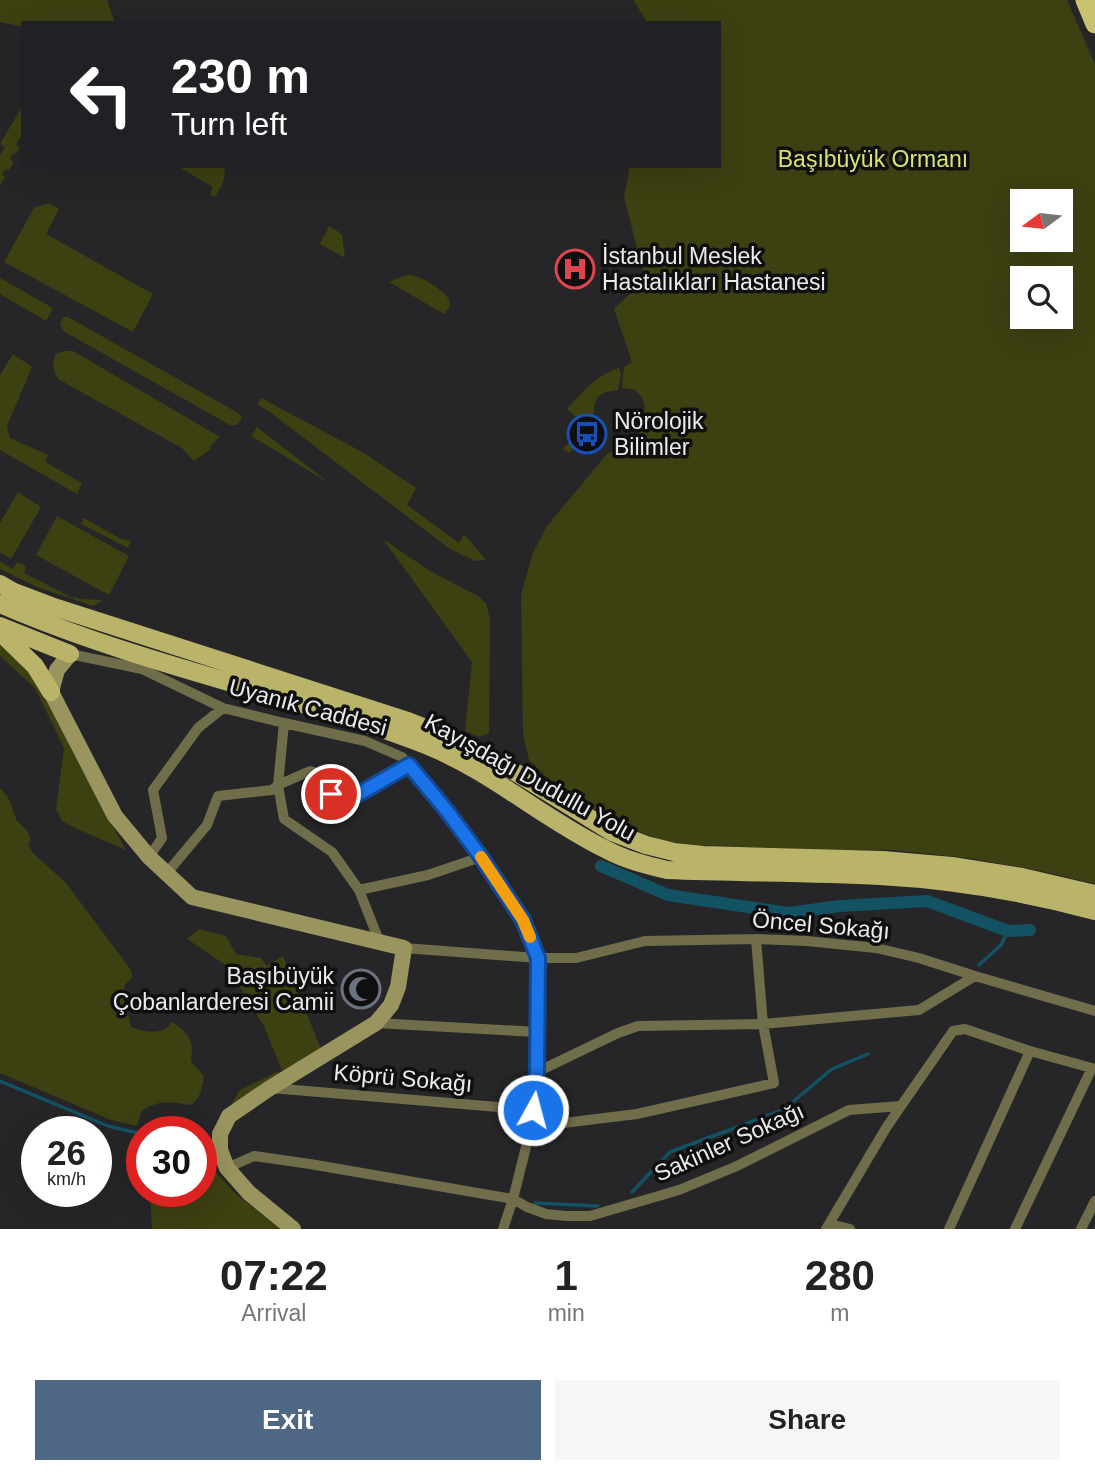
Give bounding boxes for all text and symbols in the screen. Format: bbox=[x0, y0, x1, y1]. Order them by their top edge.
icon: left bbox=[56, 49, 147, 140]
text: 230 m bbox=[171, 49, 310, 103]
text: Turn left bbox=[171, 106, 287, 142]
park label: Başıbüyük Ormanı bbox=[778, 146, 968, 172]
north arrow bbox=[1010, 189, 1073, 252]
map controls bbox=[1010, 189, 1073, 329]
place label: İstanbul Meslek Hastalıkları Hastanesi bbox=[602, 243, 826, 295]
hospital icon: İstanbul Meslek Hastalıkları Hastanesi bbox=[554, 248, 596, 290]
button: search bbox=[1010, 266, 1073, 329]
place label: Nörolojik Bilimler bbox=[614, 408, 704, 460]
bus stop icon: Nörolojik Bilimler bbox=[566, 413, 608, 455]
street label: Uyanık Caddesi bbox=[226, 673, 390, 741]
street label: Kayışdağı Dudullu Yolu bbox=[420, 708, 640, 846]
pin bbox=[301, 764, 361, 824]
icon: arrive bbox=[312, 775, 350, 813]
street label: Öncel Sokağı bbox=[751, 906, 891, 944]
place label: Başıbüyük Çobanlarderesi Camii bbox=[113, 963, 334, 1015]
mosque icon: Başıbüyük Çobanlarderesi Camii bbox=[340, 968, 382, 1010]
street label: Köprü Sokağı bbox=[332, 1059, 474, 1097]
position arrow bbox=[496, 1073, 570, 1147]
street label: Sakinler Sokağı bbox=[650, 1097, 808, 1187]
speed limit sign: 30 bbox=[126, 1116, 217, 1207]
text: 26 bbox=[47, 1133, 86, 1172]
text: km/h bbox=[47, 1169, 86, 1189]
text: 07:22 bbox=[220, 1252, 328, 1299]
text: 1 bbox=[554, 1252, 578, 1299]
text: 280 bbox=[805, 1252, 875, 1299]
text: Arrival bbox=[241, 1300, 306, 1326]
text: min bbox=[548, 1300, 585, 1326]
text: m bbox=[830, 1300, 849, 1326]
button: Exit bbox=[35, 1380, 541, 1460]
button: Share bbox=[555, 1380, 1060, 1460]

